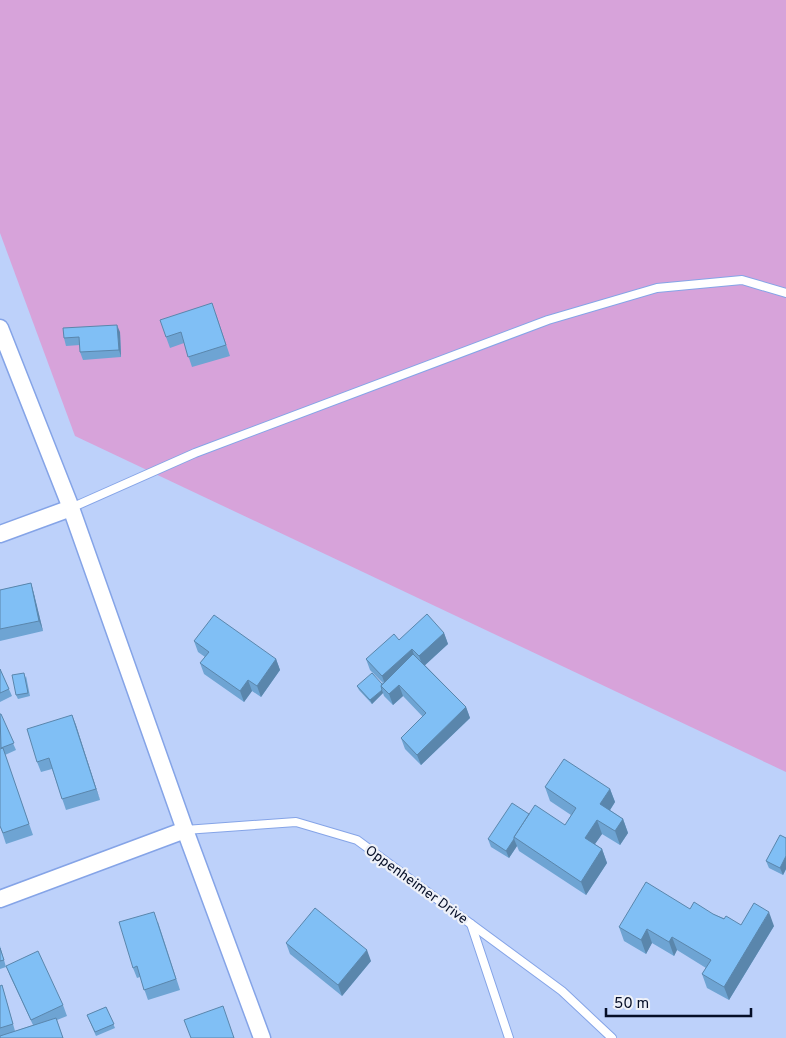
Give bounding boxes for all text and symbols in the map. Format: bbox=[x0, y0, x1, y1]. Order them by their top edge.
street label: Oppenheimer Drive bbox=[362, 842, 471, 928]
scale bar bbox=[606, 986, 751, 1018]
text: 50 m bbox=[614, 995, 649, 1014]

